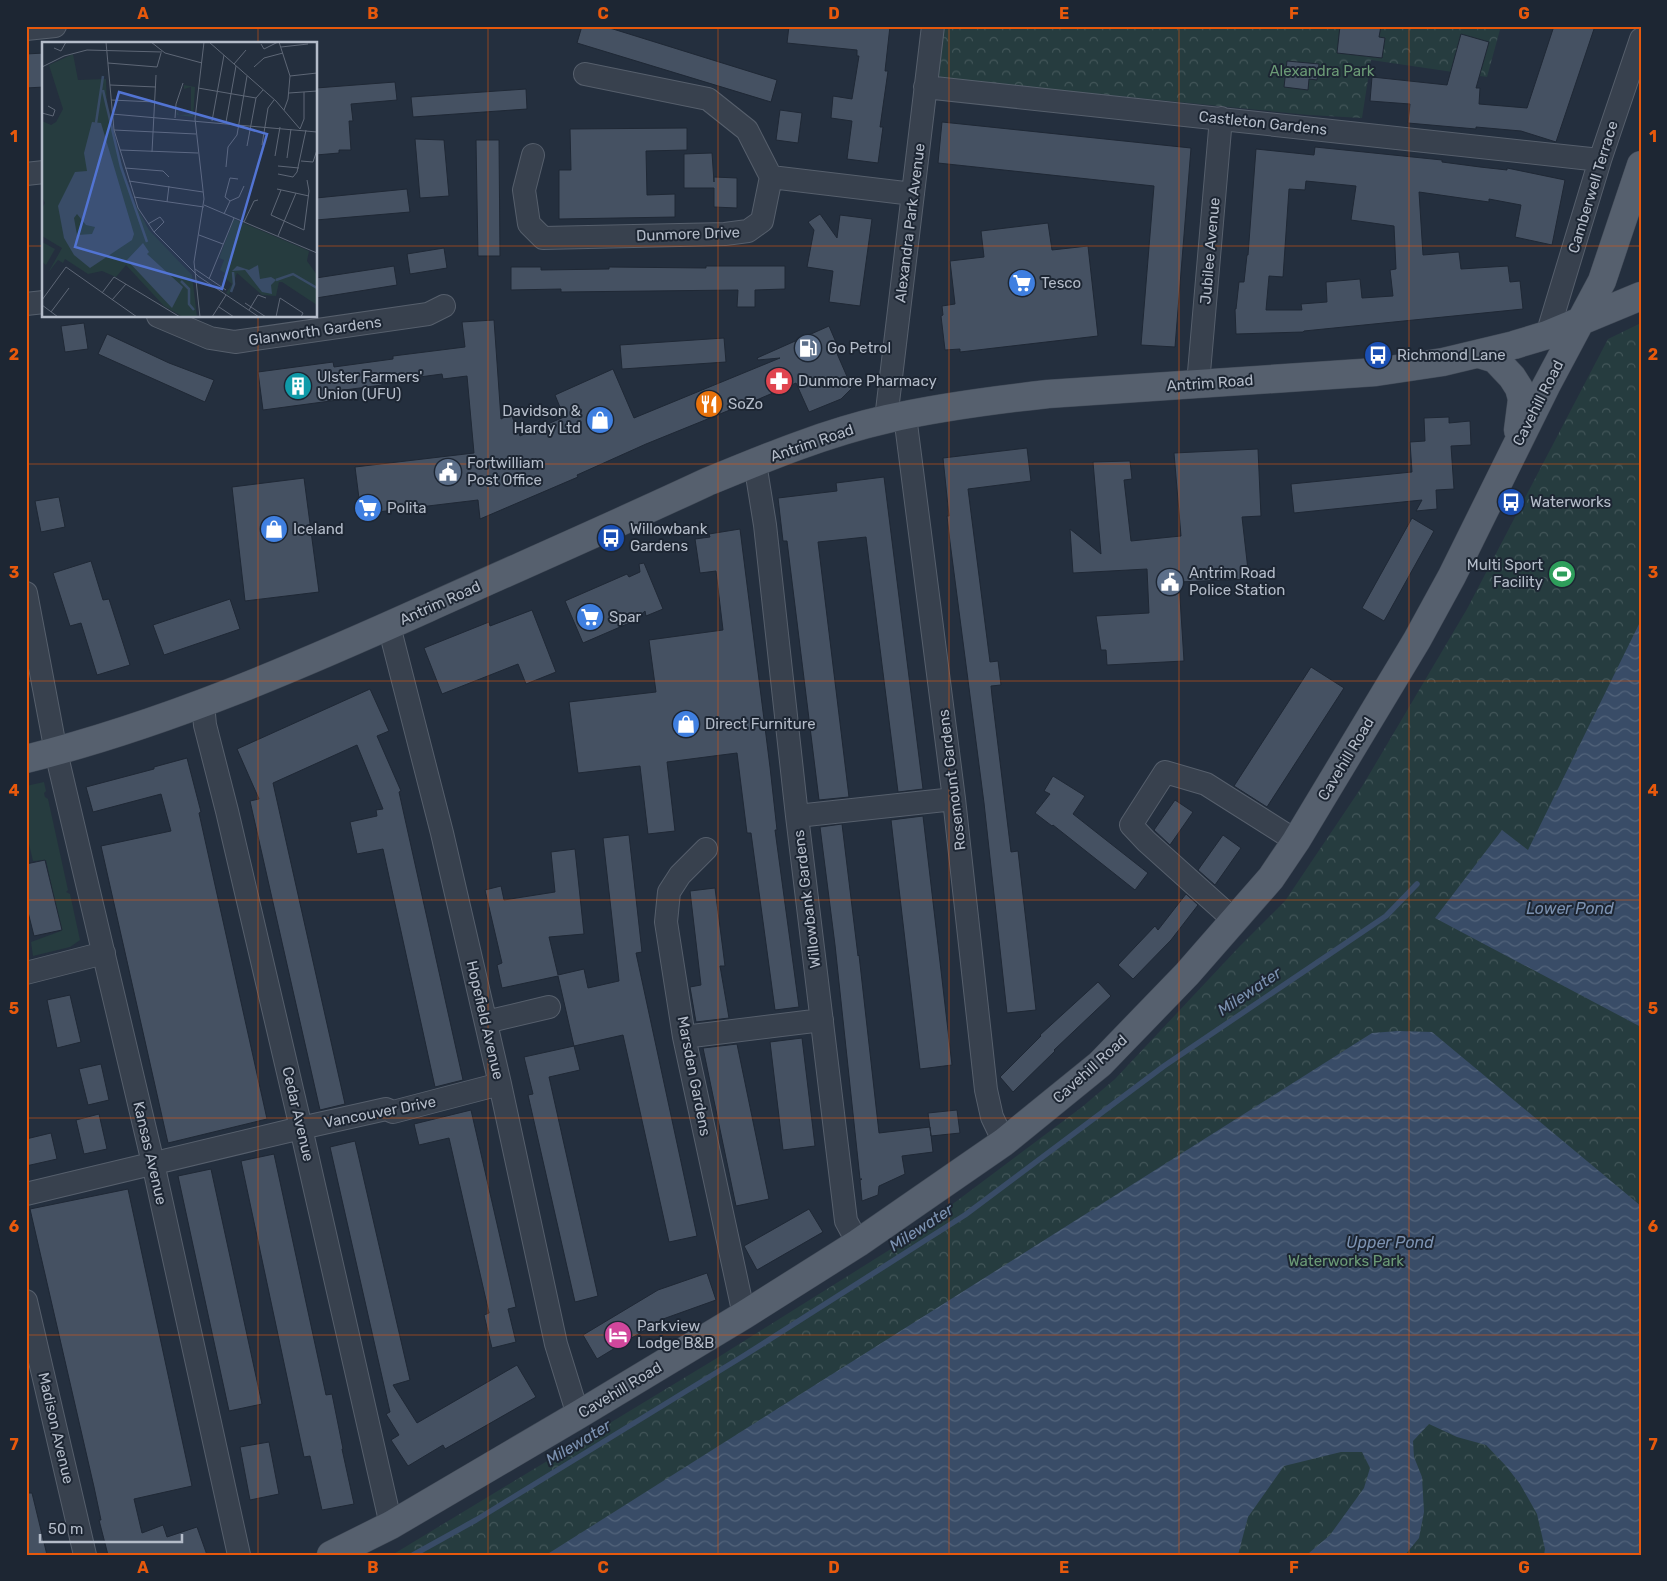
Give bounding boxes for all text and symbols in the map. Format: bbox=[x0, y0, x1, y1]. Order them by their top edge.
text: A bbox=[137, 4, 149, 23]
text: B bbox=[367, 4, 379, 23]
text: C bbox=[597, 4, 609, 23]
text: D bbox=[828, 4, 840, 23]
text: E bbox=[1059, 4, 1069, 23]
text: F bbox=[1289, 4, 1299, 23]
text: G bbox=[1518, 4, 1530, 23]
inset map bbox=[42, 42, 318, 318]
park label: Alexandra Park bbox=[1270, 62, 1375, 80]
street label: Castleton Gardens bbox=[1198, 107, 1328, 139]
street label: Camberwell Terrace bbox=[1564, 119, 1622, 255]
text: 1 bbox=[10, 127, 18, 146]
text: 1 bbox=[1649, 127, 1657, 146]
street label: Alexandra Park Avenue bbox=[891, 142, 929, 304]
street label: Jubilee Avenue bbox=[1196, 197, 1224, 305]
street label: Dunmore Drive bbox=[636, 223, 740, 245]
supermarket icon: Tesco bbox=[1007, 268, 1037, 298]
place label: Tesco bbox=[1041, 274, 1081, 292]
street label: Glanworth Gardens bbox=[247, 313, 383, 349]
fuel station icon: Go Petrol bbox=[793, 333, 823, 363]
place label: Go Petrol bbox=[827, 339, 891, 357]
bus stop icon: Richmond Lane bbox=[1363, 340, 1393, 370]
text: 2 bbox=[9, 345, 19, 364]
text: 2 bbox=[1648, 345, 1658, 364]
place label: Richmond Lane bbox=[1397, 346, 1506, 364]
street label: Cavehill Road bbox=[1509, 357, 1567, 449]
pharmacy icon: Dunmore Pharmacy bbox=[764, 366, 794, 396]
place label: Ulster Farmers' Union (UFU) bbox=[317, 368, 422, 403]
building icon: Ulster Farmers' Union (UFU) bbox=[283, 371, 313, 401]
street label: Antrim Road bbox=[1166, 371, 1254, 395]
place label: Dunmore Pharmacy bbox=[798, 372, 937, 390]
restaurant icon: SoZo bbox=[694, 389, 724, 419]
place label: SoZo bbox=[728, 395, 763, 413]
place label: Davidson & Hardy Ltd bbox=[502, 402, 582, 437]
shop icon: Davidson & Hardy Ltd bbox=[585, 405, 615, 435]
street label: Antrim Road bbox=[768, 420, 856, 466]
place label: Fortwilliam Post Office bbox=[467, 454, 544, 489]
public building icon: Fortwilliam Post Office bbox=[433, 457, 463, 487]
bus stop icon: Waterworks bbox=[1496, 487, 1526, 517]
supermarket icon: Polita bbox=[353, 493, 383, 523]
place label: Waterworks bbox=[1530, 493, 1612, 511]
place label: Polita bbox=[387, 499, 427, 517]
shop icon: Iceland bbox=[259, 514, 289, 544]
place label: Iceland bbox=[293, 520, 344, 538]
place label: Willowbank Gardens bbox=[630, 520, 708, 555]
bus stop icon: Willowbank Gardens bbox=[596, 523, 626, 553]
place label: Multi Sport Facility bbox=[1467, 556, 1543, 591]
sports icon: Multi Sport Facility bbox=[1547, 559, 1577, 589]
text: 3 bbox=[9, 563, 19, 582]
text: 3 bbox=[1648, 563, 1658, 582]
place label: Antrim Road Police Station bbox=[1189, 564, 1285, 599]
public building icon: Antrim Road Police Station bbox=[1155, 567, 1185, 597]
street label: Antrim Road bbox=[397, 577, 483, 629]
supermarket icon: Spar bbox=[575, 602, 605, 632]
place label: Spar bbox=[609, 608, 642, 626]
street label: Rosemount Gardens bbox=[934, 708, 970, 852]
shop icon: Direct Furniture bbox=[671, 709, 701, 739]
street label: Cavehill Road bbox=[1314, 714, 1378, 804]
place label: Direct Furniture bbox=[705, 715, 816, 733]
text: 4 bbox=[9, 781, 20, 800]
text: 4 bbox=[1648, 781, 1659, 800]
street label: Willowbank Gardens bbox=[790, 829, 824, 969]
water label: Lower Pond bbox=[1526, 899, 1614, 918]
street label: Hopefield Avenue bbox=[463, 959, 507, 1081]
water label: Milewater bbox=[1214, 963, 1285, 1020]
text: 5 bbox=[9, 999, 19, 1018]
text: 5 bbox=[1648, 999, 1658, 1018]
street label: Marsden Gardens bbox=[674, 1015, 715, 1138]
street label: Cavehill Road bbox=[1049, 1031, 1131, 1107]
street label: Cedar Avenue bbox=[278, 1065, 318, 1163]
street label: Vancouver Drive bbox=[322, 1092, 438, 1132]
street label: Kansas Avenue bbox=[129, 1099, 171, 1207]
water label: Milewater bbox=[886, 1199, 958, 1255]
text: 6 bbox=[9, 1217, 19, 1236]
text: 6 bbox=[1648, 1217, 1658, 1236]
water label: Upper Pond bbox=[1346, 1233, 1434, 1252]
park label: Waterworks Park bbox=[1288, 1252, 1404, 1270]
place label: Parkview Lodge B&B bbox=[637, 1317, 714, 1352]
hotel icon: Parkview Lodge B&B bbox=[603, 1320, 633, 1350]
street label: Cavehill Road bbox=[575, 1358, 665, 1422]
street label: Madison Avenue bbox=[34, 1370, 78, 1486]
water label: Milewater bbox=[542, 1415, 615, 1469]
text: 7 bbox=[9, 1435, 19, 1454]
text: 7 bbox=[1648, 1435, 1658, 1454]
scale bar bbox=[40, 1511, 182, 1543]
text: 50 m bbox=[48, 1520, 83, 1538]
text: A bbox=[137, 1558, 149, 1577]
text: B bbox=[367, 1558, 379, 1577]
text: C bbox=[597, 1558, 609, 1577]
text: D bbox=[828, 1558, 840, 1577]
text: E bbox=[1059, 1558, 1069, 1577]
text: F bbox=[1289, 1558, 1299, 1577]
text: G bbox=[1518, 1558, 1530, 1577]

